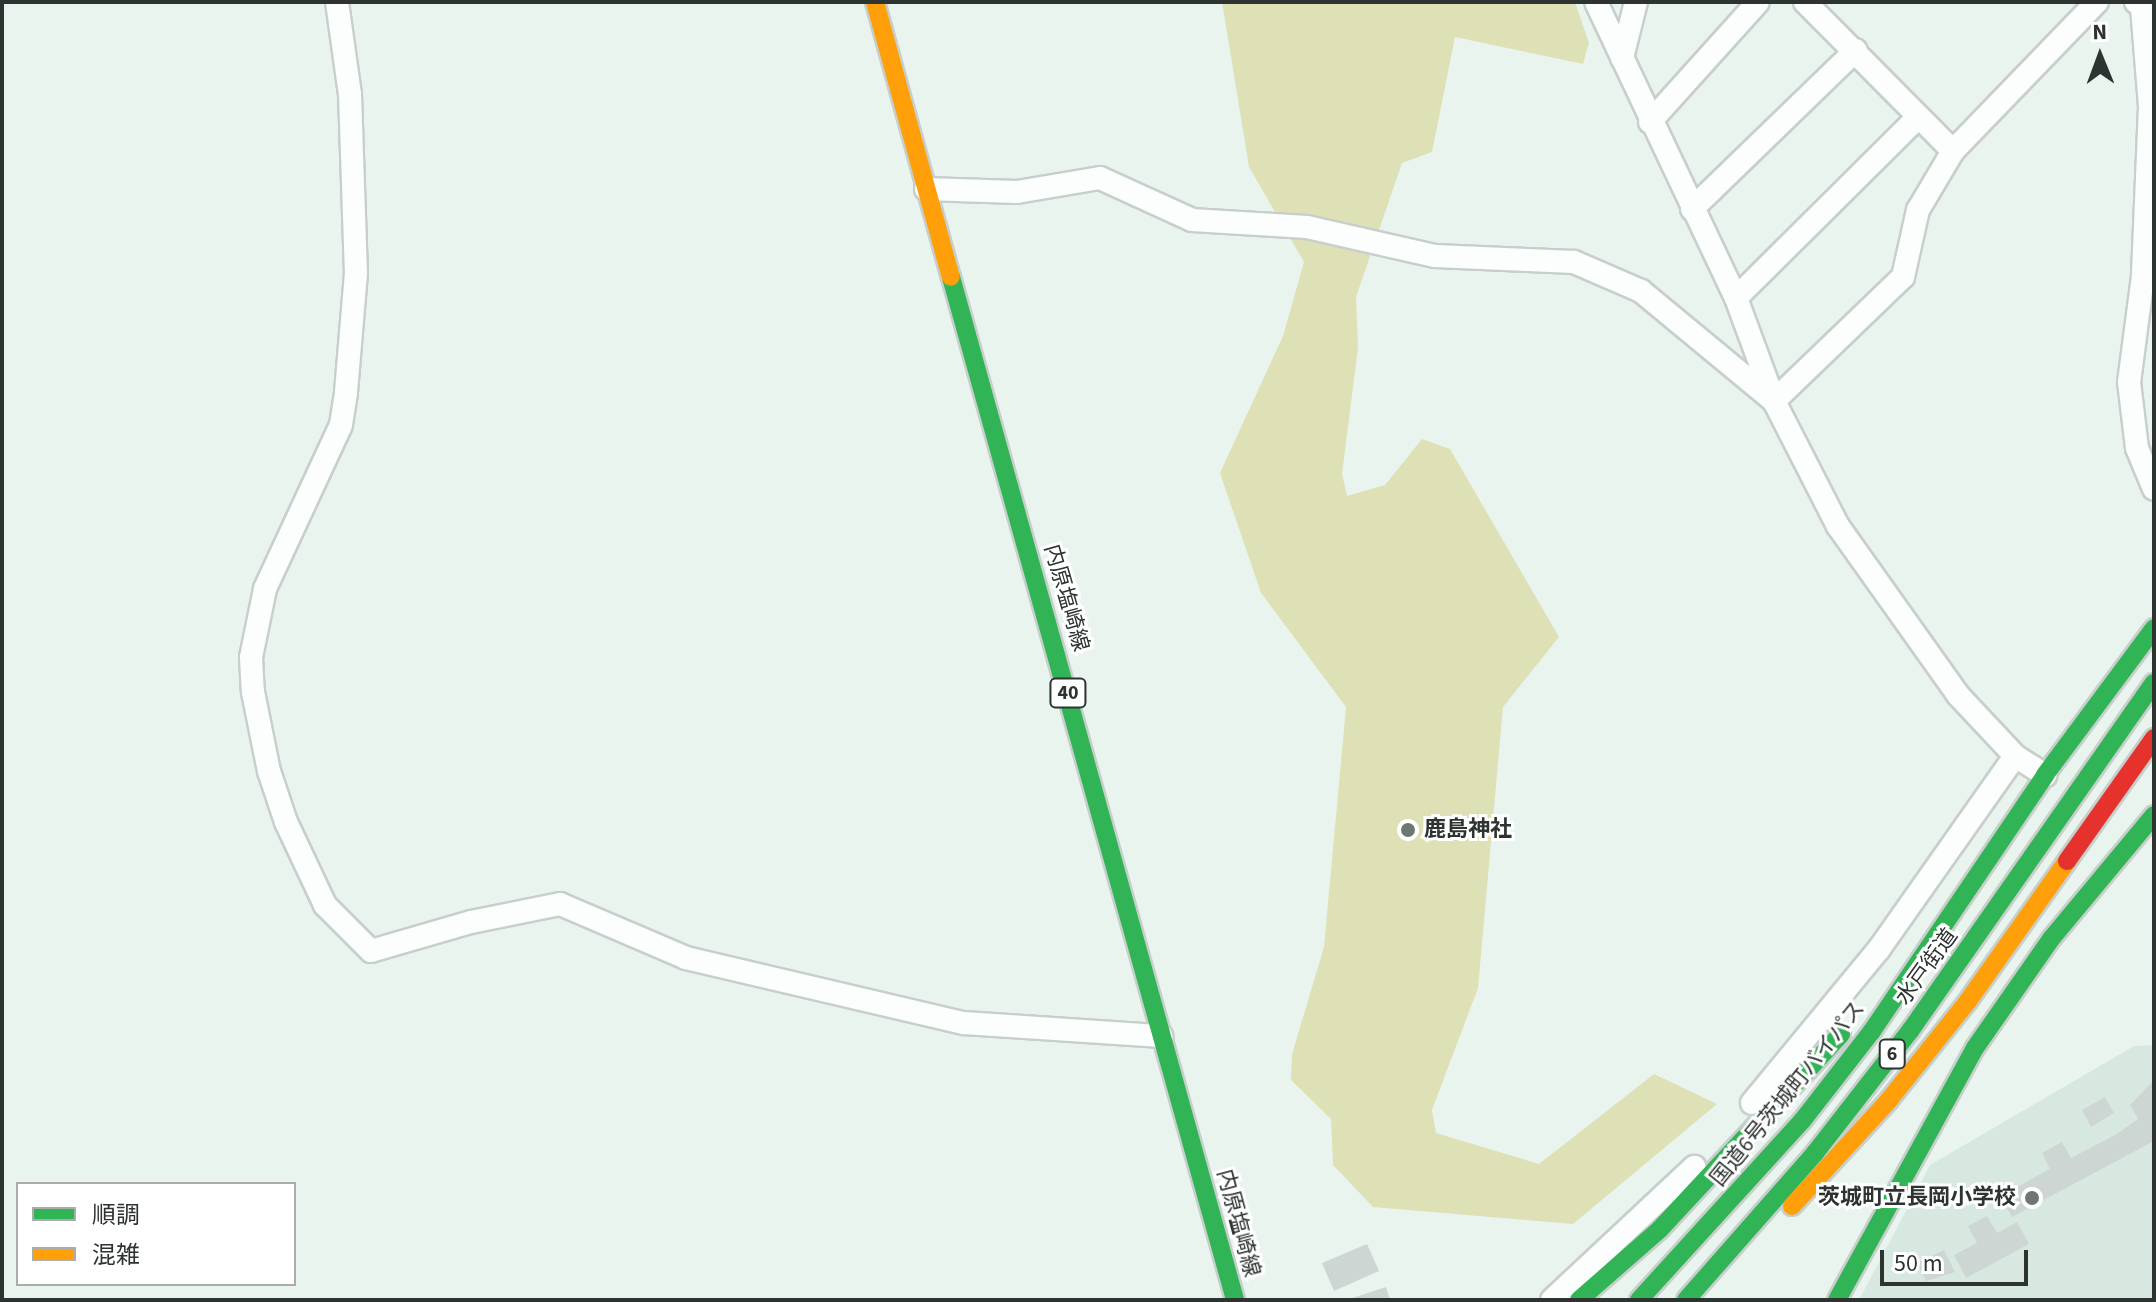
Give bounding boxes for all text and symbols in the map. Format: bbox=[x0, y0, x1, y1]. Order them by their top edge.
north arrow bbox=[2060, 16, 2140, 96]
text: N bbox=[2092, 16, 2107, 48]
street label: 内原塩崎線 bbox=[1038, 541, 1094, 655]
road number: 40 bbox=[1048, 677, 1088, 709]
place label: 鹿島神社 bbox=[1424, 817, 1512, 843]
marker: 鹿島神社 bbox=[1399, 821, 1417, 839]
street label: 水戸街道 bbox=[1890, 924, 1964, 1010]
street label: 国道6号茨城町バイパス bbox=[1705, 996, 1871, 1192]
road number: 6 bbox=[1878, 1038, 1906, 1070]
street label: 内原塩崎線 bbox=[1211, 1166, 1265, 1280]
legend bbox=[16, 1182, 296, 1286]
place label: 茨城町立長岡小学校 bbox=[1818, 1185, 2016, 1211]
marker: 茨城町立長岡小学校 bbox=[2023, 1189, 2041, 1207]
text: 順調 bbox=[92, 1198, 140, 1233]
scale bar bbox=[1884, 1234, 2032, 1284]
text: 混雑 bbox=[92, 1238, 140, 1273]
text: 50 m bbox=[1894, 1246, 1943, 1281]

